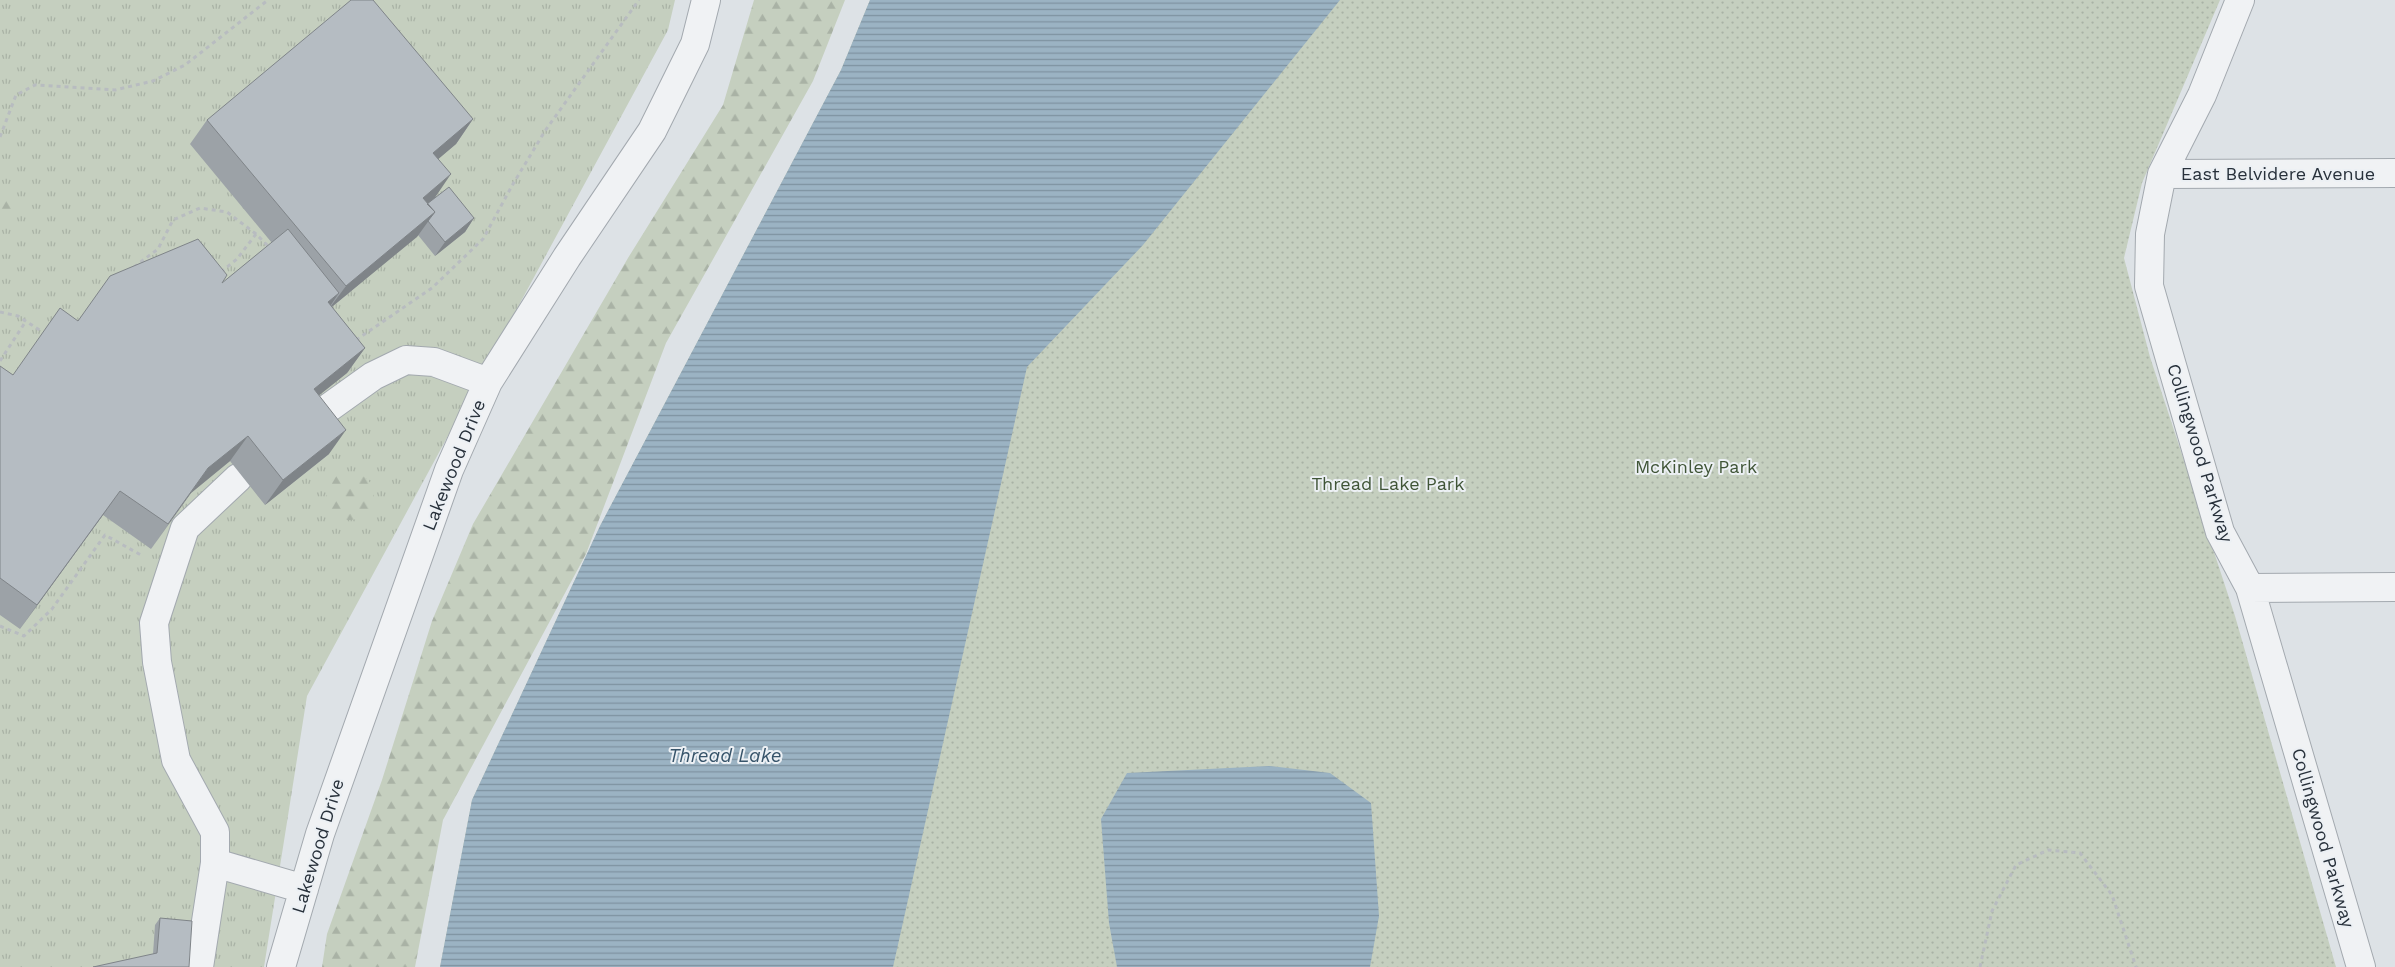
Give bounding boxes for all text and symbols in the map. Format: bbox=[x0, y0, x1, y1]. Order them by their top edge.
street label: East Belvidere Avenue bbox=[2181, 163, 2375, 184]
street label: Collingwood Parkway bbox=[2163, 361, 2238, 545]
street label: Lakewood Drive bbox=[418, 396, 489, 533]
park label: McKinley Park bbox=[1635, 456, 1757, 477]
park label: Thread Lake Park bbox=[1312, 473, 1464, 494]
water label: Thread Lake bbox=[668, 744, 782, 767]
street label: Collingwood Parkway bbox=[2288, 746, 2359, 931]
street label: Lakewood Drive bbox=[287, 776, 348, 916]

